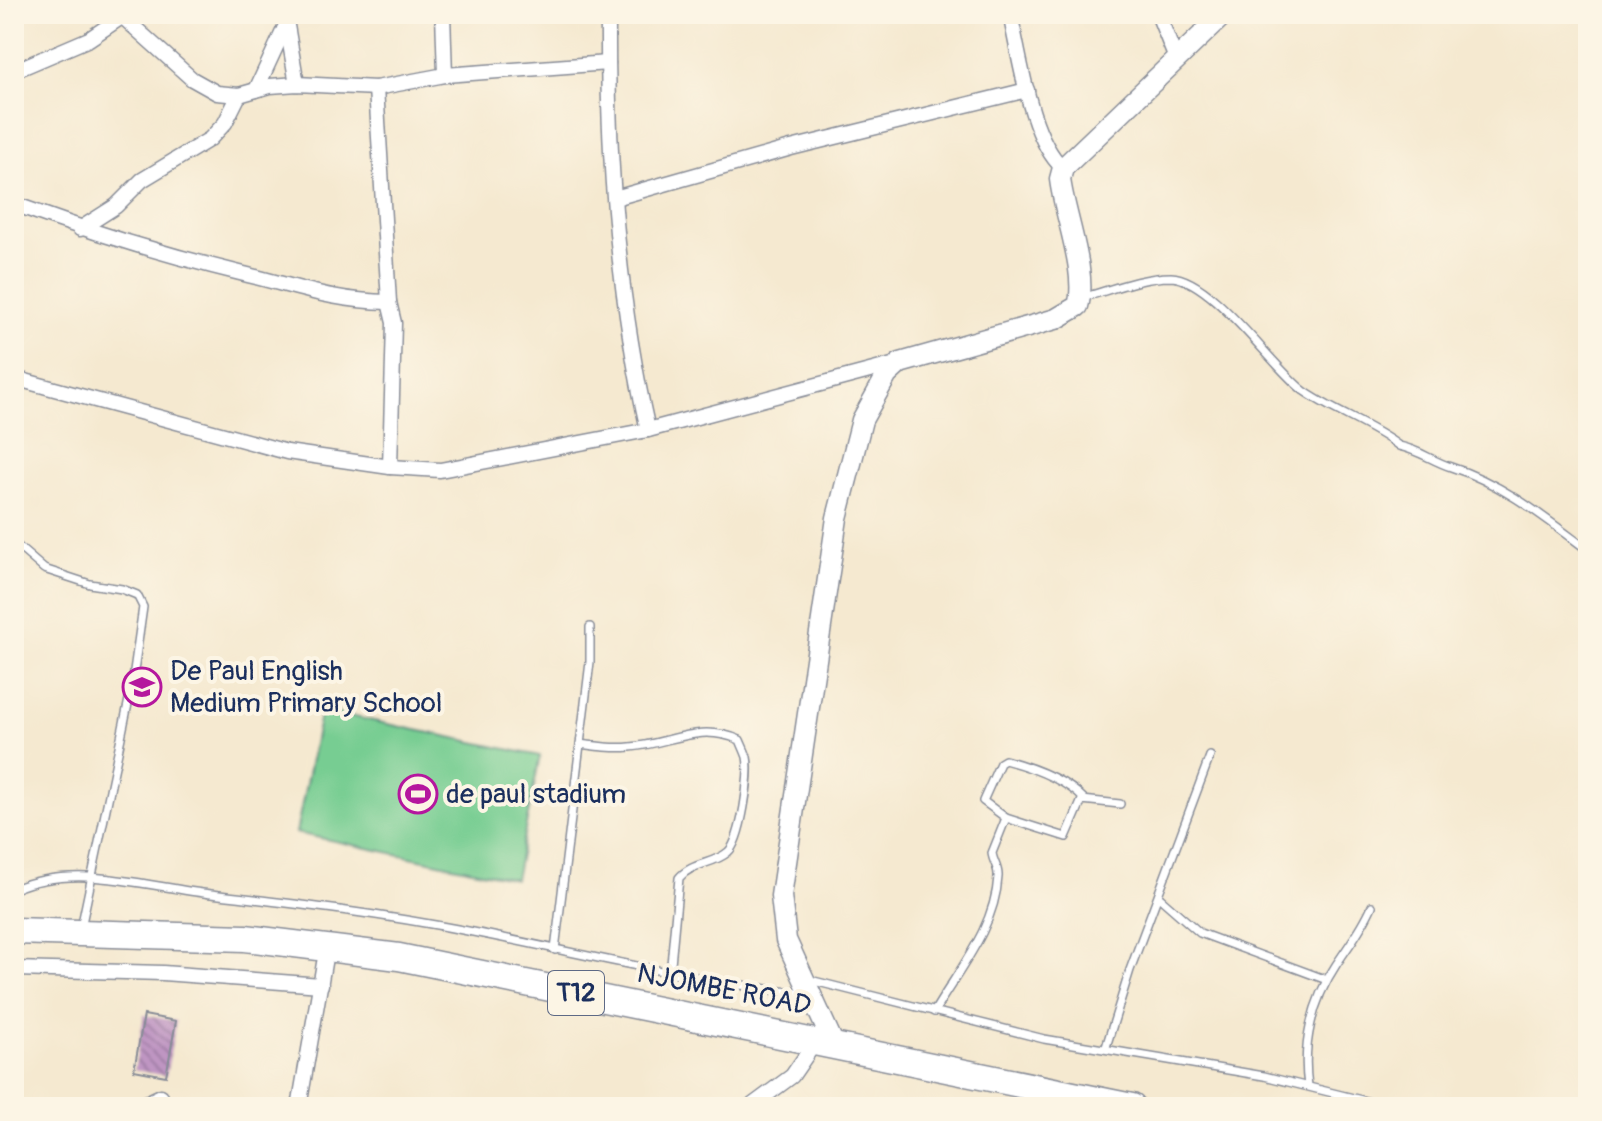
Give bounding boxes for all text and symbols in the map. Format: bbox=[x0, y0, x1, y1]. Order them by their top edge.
place label: De Paul English Medium Primary School bbox=[170, 654, 442, 721]
school or university icon: De Paul English Medium Primary School bbox=[121, 666, 163, 708]
sports icon: de paul stadium bbox=[397, 773, 439, 815]
place label: de paul stadium bbox=[446, 777, 626, 812]
street label: NJOMBE ROAD bbox=[634, 956, 814, 1024]
road number: T12 bbox=[548, 971, 604, 1015]

